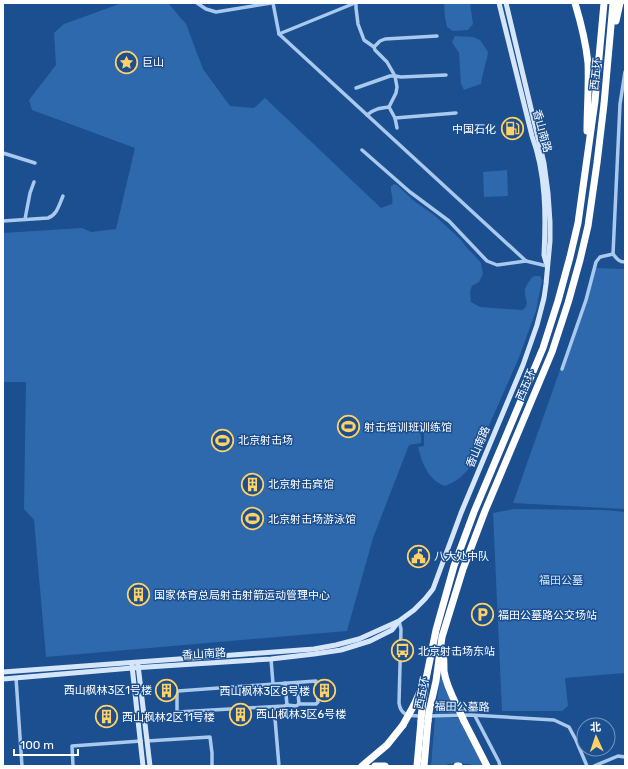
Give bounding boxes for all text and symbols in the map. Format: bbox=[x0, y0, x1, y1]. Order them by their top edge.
place icon: 巨山 bbox=[114, 49, 140, 75]
place label: 巨山 bbox=[142, 56, 164, 69]
street label: 西五环 bbox=[588, 57, 604, 91]
street label: 香山南路 bbox=[530, 108, 554, 154]
fuel station icon: 中国石化 bbox=[499, 116, 525, 142]
place label: 中国石化 bbox=[452, 123, 496, 136]
street label: 西五环 bbox=[514, 367, 538, 403]
sports icon: 射击培训班训练馆 bbox=[336, 414, 362, 440]
place label: 射击培训班训练馆 bbox=[364, 421, 452, 434]
street label: 香山南路 bbox=[463, 424, 493, 470]
sports icon: 北京射击场 bbox=[210, 427, 236, 453]
place label: 北京射击场 bbox=[238, 434, 293, 447]
building icon: 北京射击宾馆 bbox=[240, 471, 266, 497]
place label: 北京射击宾馆 bbox=[268, 478, 334, 491]
sports icon: 北京射击场游泳馆 bbox=[240, 506, 266, 532]
place label: 北京射击场游泳馆 bbox=[268, 513, 356, 526]
public building icon: 八大处中队 bbox=[405, 543, 431, 569]
place label: 八大处中队 bbox=[434, 550, 489, 563]
park label: 福田公墓 bbox=[539, 574, 583, 587]
building icon: 国家体育总局射击射箭运动管理中心 bbox=[125, 582, 151, 608]
place label: 国家体育总局射击射箭运动管理中心 bbox=[154, 589, 330, 602]
parking icon: 福田公墓路公交场站 bbox=[469, 602, 495, 628]
place label: 福田公墓路公交场站 bbox=[498, 609, 597, 622]
bus stop icon: 北京射击场东站 bbox=[390, 638, 416, 664]
place label: 北京射击场东站 bbox=[418, 645, 495, 658]
street label: 香山南路 bbox=[182, 646, 226, 662]
street label: 西五环 bbox=[412, 676, 432, 710]
building icon: 西山枫林3区1号楼 bbox=[154, 677, 180, 703]
building icon: 西山枫林3区8号楼 bbox=[312, 678, 338, 704]
place label: 西山枫林3区1号楼 bbox=[64, 684, 152, 697]
place label: 西山枫林3区8号楼 bbox=[219, 685, 310, 698]
street label: 福田公墓路 bbox=[434, 700, 490, 714]
building icon: 西山枫林3区6号楼 bbox=[227, 701, 253, 727]
building icon: 西山枫林2区11号楼 bbox=[94, 704, 120, 730]
place label: 西山枫林3区6号楼 bbox=[256, 708, 346, 721]
place label: 西山枫林2区11号楼 bbox=[122, 711, 215, 724]
north arrow bbox=[576, 717, 616, 757]
text: 北 bbox=[590, 721, 601, 734]
scale bar bbox=[14, 731, 78, 757]
text: 100 m bbox=[20, 738, 54, 752]

